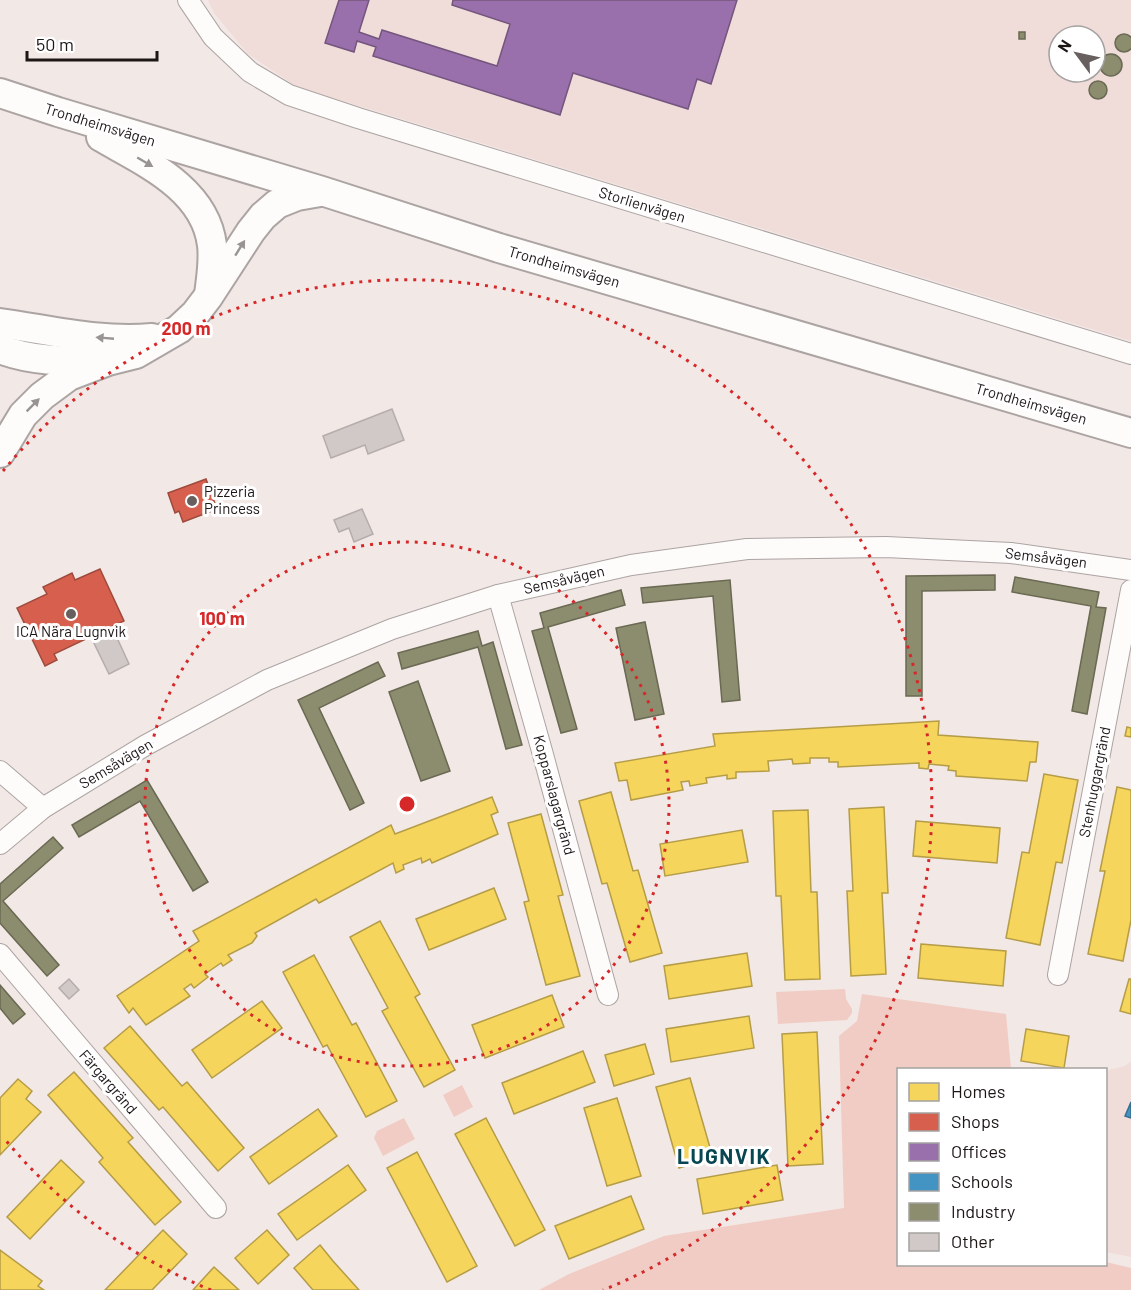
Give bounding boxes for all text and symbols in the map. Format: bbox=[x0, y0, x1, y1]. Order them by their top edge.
scale bar bbox=[27, 24, 158, 62]
north arrow bbox=[1047, 24, 1107, 84]
text: 50 m bbox=[36, 33, 74, 55]
text: N bbox=[1053, 36, 1075, 55]
street label: Trondheimsvägen bbox=[43, 99, 158, 149]
one-way arrow bbox=[137, 157, 154, 167]
street label: Storlienvägen bbox=[597, 182, 688, 226]
one-way arrow bbox=[235, 240, 246, 256]
street label: Trondheimsvägen bbox=[506, 242, 622, 291]
text: 200 m bbox=[161, 317, 211, 339]
one-way arrow bbox=[95, 333, 114, 343]
street label: Trondheimsvägen bbox=[973, 379, 1089, 428]
one-way arrow bbox=[26, 398, 40, 412]
place label: Pizzeria Princess bbox=[204, 482, 260, 517]
marker: Pizzeria Princess bbox=[185, 494, 199, 508]
street label: Semsåvägen bbox=[1004, 543, 1088, 571]
street label: Semsåvägen bbox=[522, 561, 606, 597]
marker: ICA Nära Lugnvik bbox=[64, 607, 78, 621]
text: 100 m bbox=[199, 607, 245, 629]
place label: ICA Nära Lugnvik bbox=[16, 622, 126, 640]
street label: Stenhuggargränd bbox=[1074, 725, 1114, 839]
street label: Kopparslagargränd bbox=[530, 733, 580, 857]
street label: Semsåvägen bbox=[75, 734, 156, 792]
centre of rings bbox=[397, 794, 417, 814]
street label: Färgargränd bbox=[76, 1046, 142, 1117]
legend bbox=[897, 1068, 1107, 1266]
text: Homes bbox=[951, 1080, 1005, 1102]
text: Shops bbox=[951, 1110, 1000, 1132]
text: Offices bbox=[951, 1140, 1007, 1162]
district label: LUGNVIK bbox=[677, 1143, 771, 1168]
text: Schools bbox=[951, 1170, 1013, 1192]
text: Industry bbox=[951, 1200, 1015, 1222]
text: Other bbox=[951, 1230, 995, 1252]

